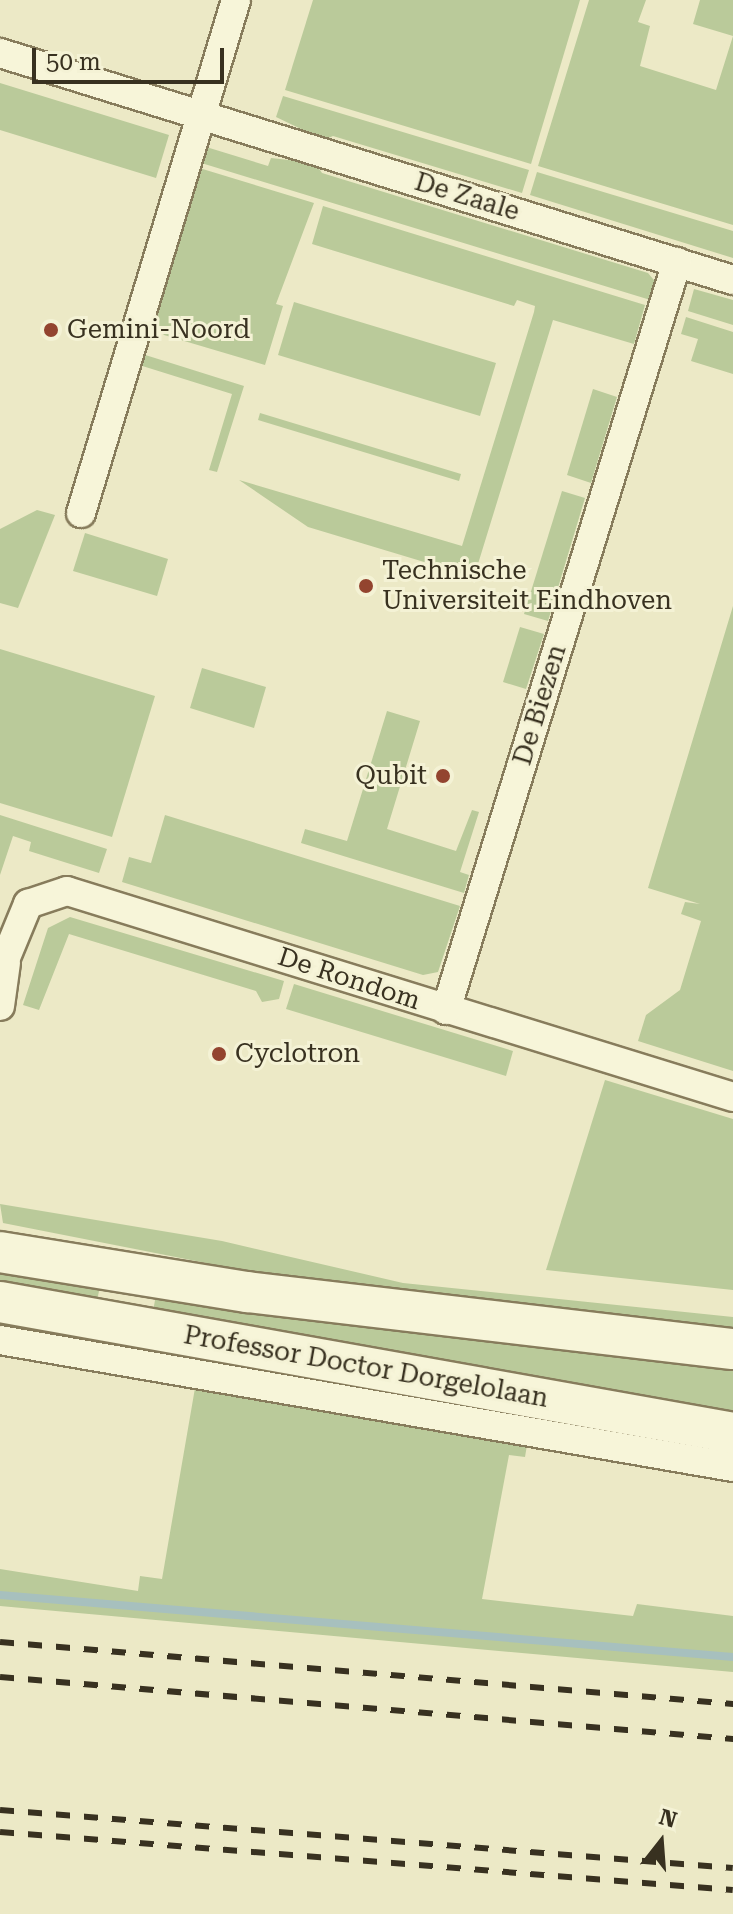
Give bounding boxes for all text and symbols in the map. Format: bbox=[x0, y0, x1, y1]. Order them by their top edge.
scale bar bbox=[36, 32, 228, 82]
text: 50 m bbox=[46, 48, 101, 76]
street label: De Zaale bbox=[411, 166, 523, 228]
place label: Gemini-Noord bbox=[67, 314, 250, 346]
marker: Gemini-Noord bbox=[42, 321, 60, 339]
place label: Technische Universiteit Eindhoven bbox=[382, 555, 672, 616]
marker: Technische Universiteit Eindhoven bbox=[357, 577, 375, 595]
street label: De Biezen bbox=[507, 641, 573, 769]
place label: Qubit bbox=[355, 760, 427, 792]
marker: Qubit bbox=[434, 767, 452, 785]
street label: De Rondom bbox=[274, 941, 424, 1017]
place label: Cyclotron bbox=[235, 1038, 360, 1070]
marker: Cyclotron bbox=[210, 1045, 228, 1063]
street label: Professor Doctor Dorgelolaan bbox=[181, 1320, 551, 1414]
north arrow bbox=[621, 1802, 701, 1882]
text: N bbox=[656, 1804, 680, 1833]

